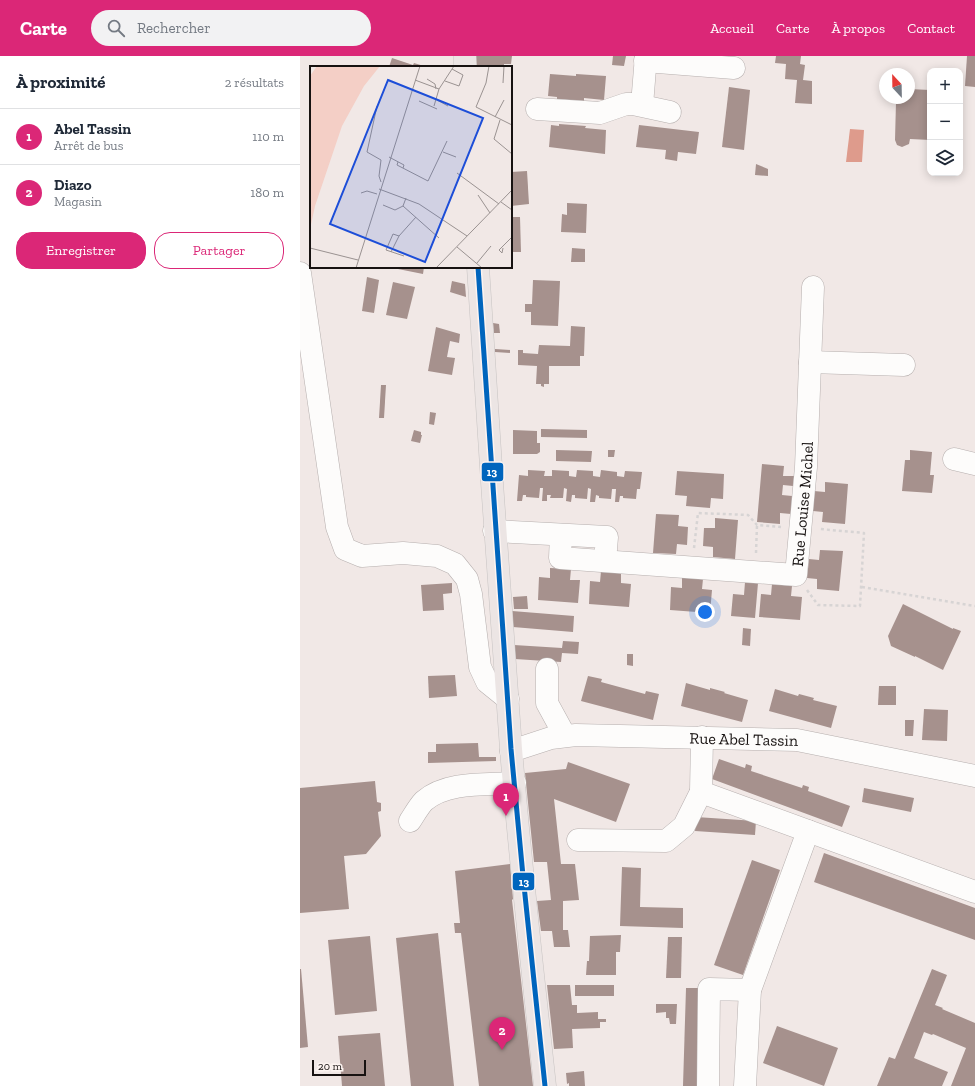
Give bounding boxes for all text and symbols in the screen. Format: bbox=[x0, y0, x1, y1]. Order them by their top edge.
search box bbox=[91, 10, 371, 46]
text: Carte bbox=[20, 17, 67, 40]
icon: search bbox=[105, 17, 127, 39]
text: Rechercher bbox=[137, 19, 210, 37]
text: Accueil bbox=[710, 20, 754, 37]
text: Carte bbox=[776, 20, 810, 37]
text: À propos bbox=[832, 20, 885, 37]
text: Contact bbox=[907, 20, 955, 37]
inset map bbox=[310, 66, 512, 268]
north arrow bbox=[879, 68, 915, 104]
map controls bbox=[927, 68, 963, 176]
button: + bbox=[927, 68, 963, 104]
text: À proximité bbox=[16, 72, 105, 92]
text: 2 résultats bbox=[225, 75, 284, 90]
button: − bbox=[927, 104, 963, 140]
text: Abel Tassin bbox=[54, 120, 131, 138]
text: 1 bbox=[26, 129, 32, 144]
text: 110 m bbox=[252, 129, 284, 144]
text: Arrêt de bus bbox=[54, 138, 123, 153]
button: layers bbox=[927, 140, 963, 176]
text: Diazo bbox=[54, 176, 92, 194]
text: 2 bbox=[26, 185, 32, 200]
text: 180 m bbox=[250, 185, 284, 200]
text: Magasin bbox=[54, 194, 102, 209]
button: Enregistrer bbox=[16, 232, 146, 269]
button: Partager bbox=[154, 232, 284, 269]
street label: Rue Louise Michel bbox=[787, 441, 816, 567]
line badge: 13 bbox=[481, 462, 504, 482]
text: 13 bbox=[487, 466, 497, 479]
your location bbox=[695, 602, 715, 622]
street label: Rue Abel Tassin bbox=[689, 728, 799, 750]
pin: 1 bbox=[493, 783, 519, 816]
line badge: 13 bbox=[512, 872, 535, 891]
text: 13 bbox=[519, 876, 529, 889]
pin: 2 bbox=[489, 1017, 515, 1050]
scale bar bbox=[312, 1058, 366, 1077]
text: 20 m bbox=[318, 1060, 342, 1073]

